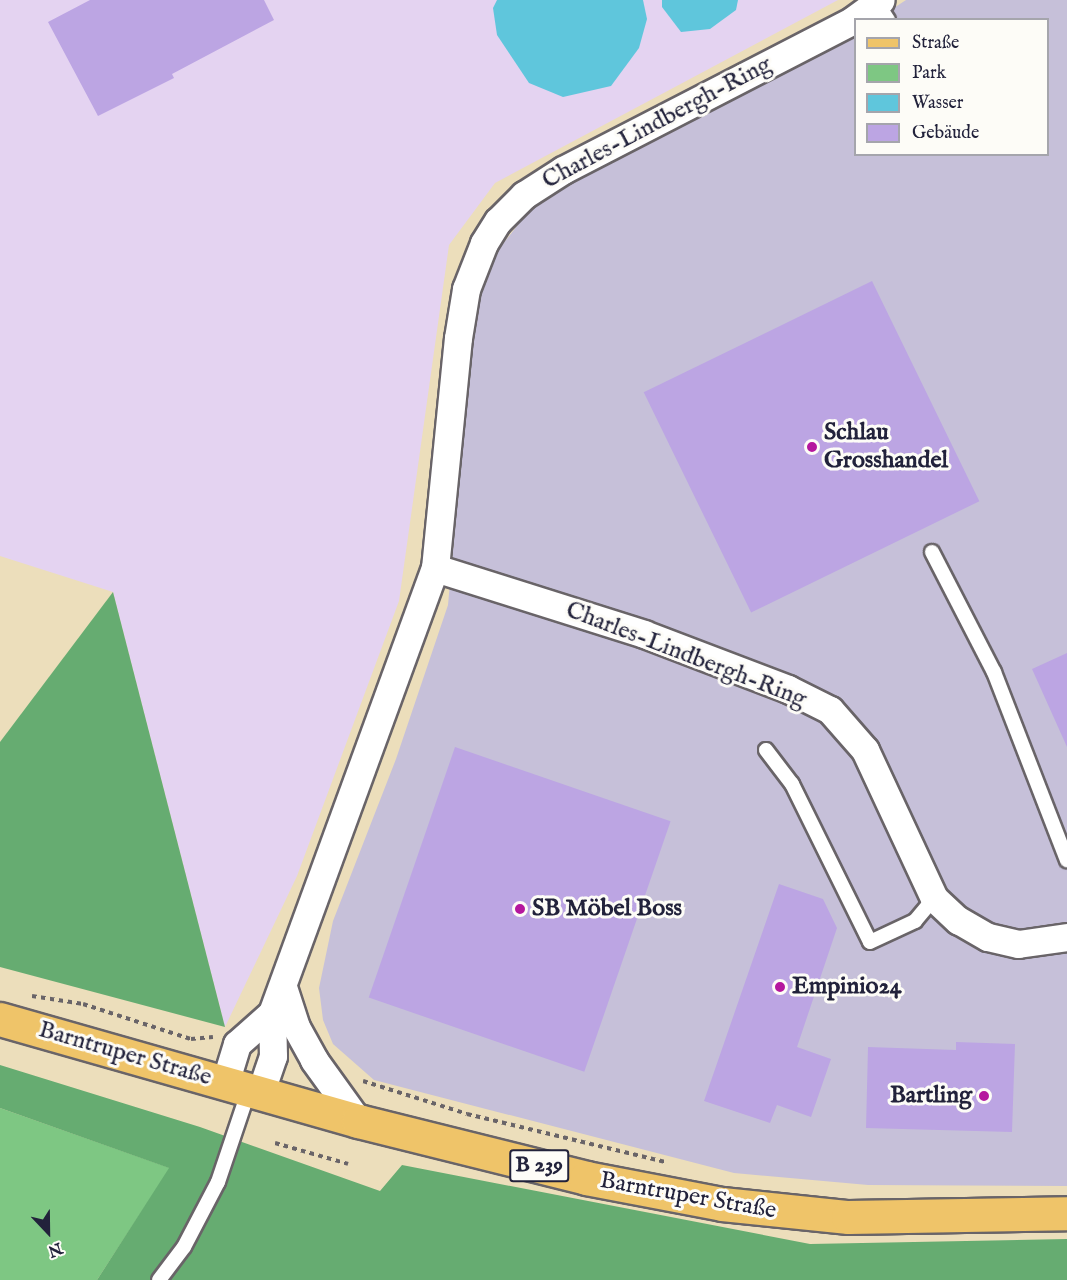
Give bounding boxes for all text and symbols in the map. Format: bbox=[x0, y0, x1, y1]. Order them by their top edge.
legend bbox=[854, 18, 1049, 156]
text: Straße bbox=[912, 32, 959, 55]
street label: Charles-Lindbergh-Ring bbox=[538, 50, 776, 196]
text: Park bbox=[912, 62, 946, 85]
text: Wasser bbox=[912, 92, 963, 115]
text: Gebäude bbox=[912, 122, 979, 145]
place label: Schlau Grosshandel bbox=[824, 419, 948, 475]
marker: Schlau Grosshandel bbox=[805, 440, 819, 454]
street label: Charles-Lindbergh-Ring bbox=[562, 596, 810, 714]
place label: SB Möbel Boss bbox=[532, 895, 682, 923]
marker: SB Möbel Boss bbox=[513, 902, 527, 916]
place label: Empinio24 bbox=[792, 973, 902, 1001]
marker: Empinio24 bbox=[773, 980, 787, 994]
street label: Barntruper Straße bbox=[35, 1016, 215, 1092]
place label: Bartling bbox=[890, 1082, 972, 1110]
marker: Bartling bbox=[977, 1089, 991, 1103]
road number: B 239 bbox=[509, 1147, 569, 1185]
street label: Barntruper Straße bbox=[598, 1166, 778, 1226]
north arrow bbox=[18, 1202, 78, 1262]
text: N bbox=[45, 1237, 65, 1261]

